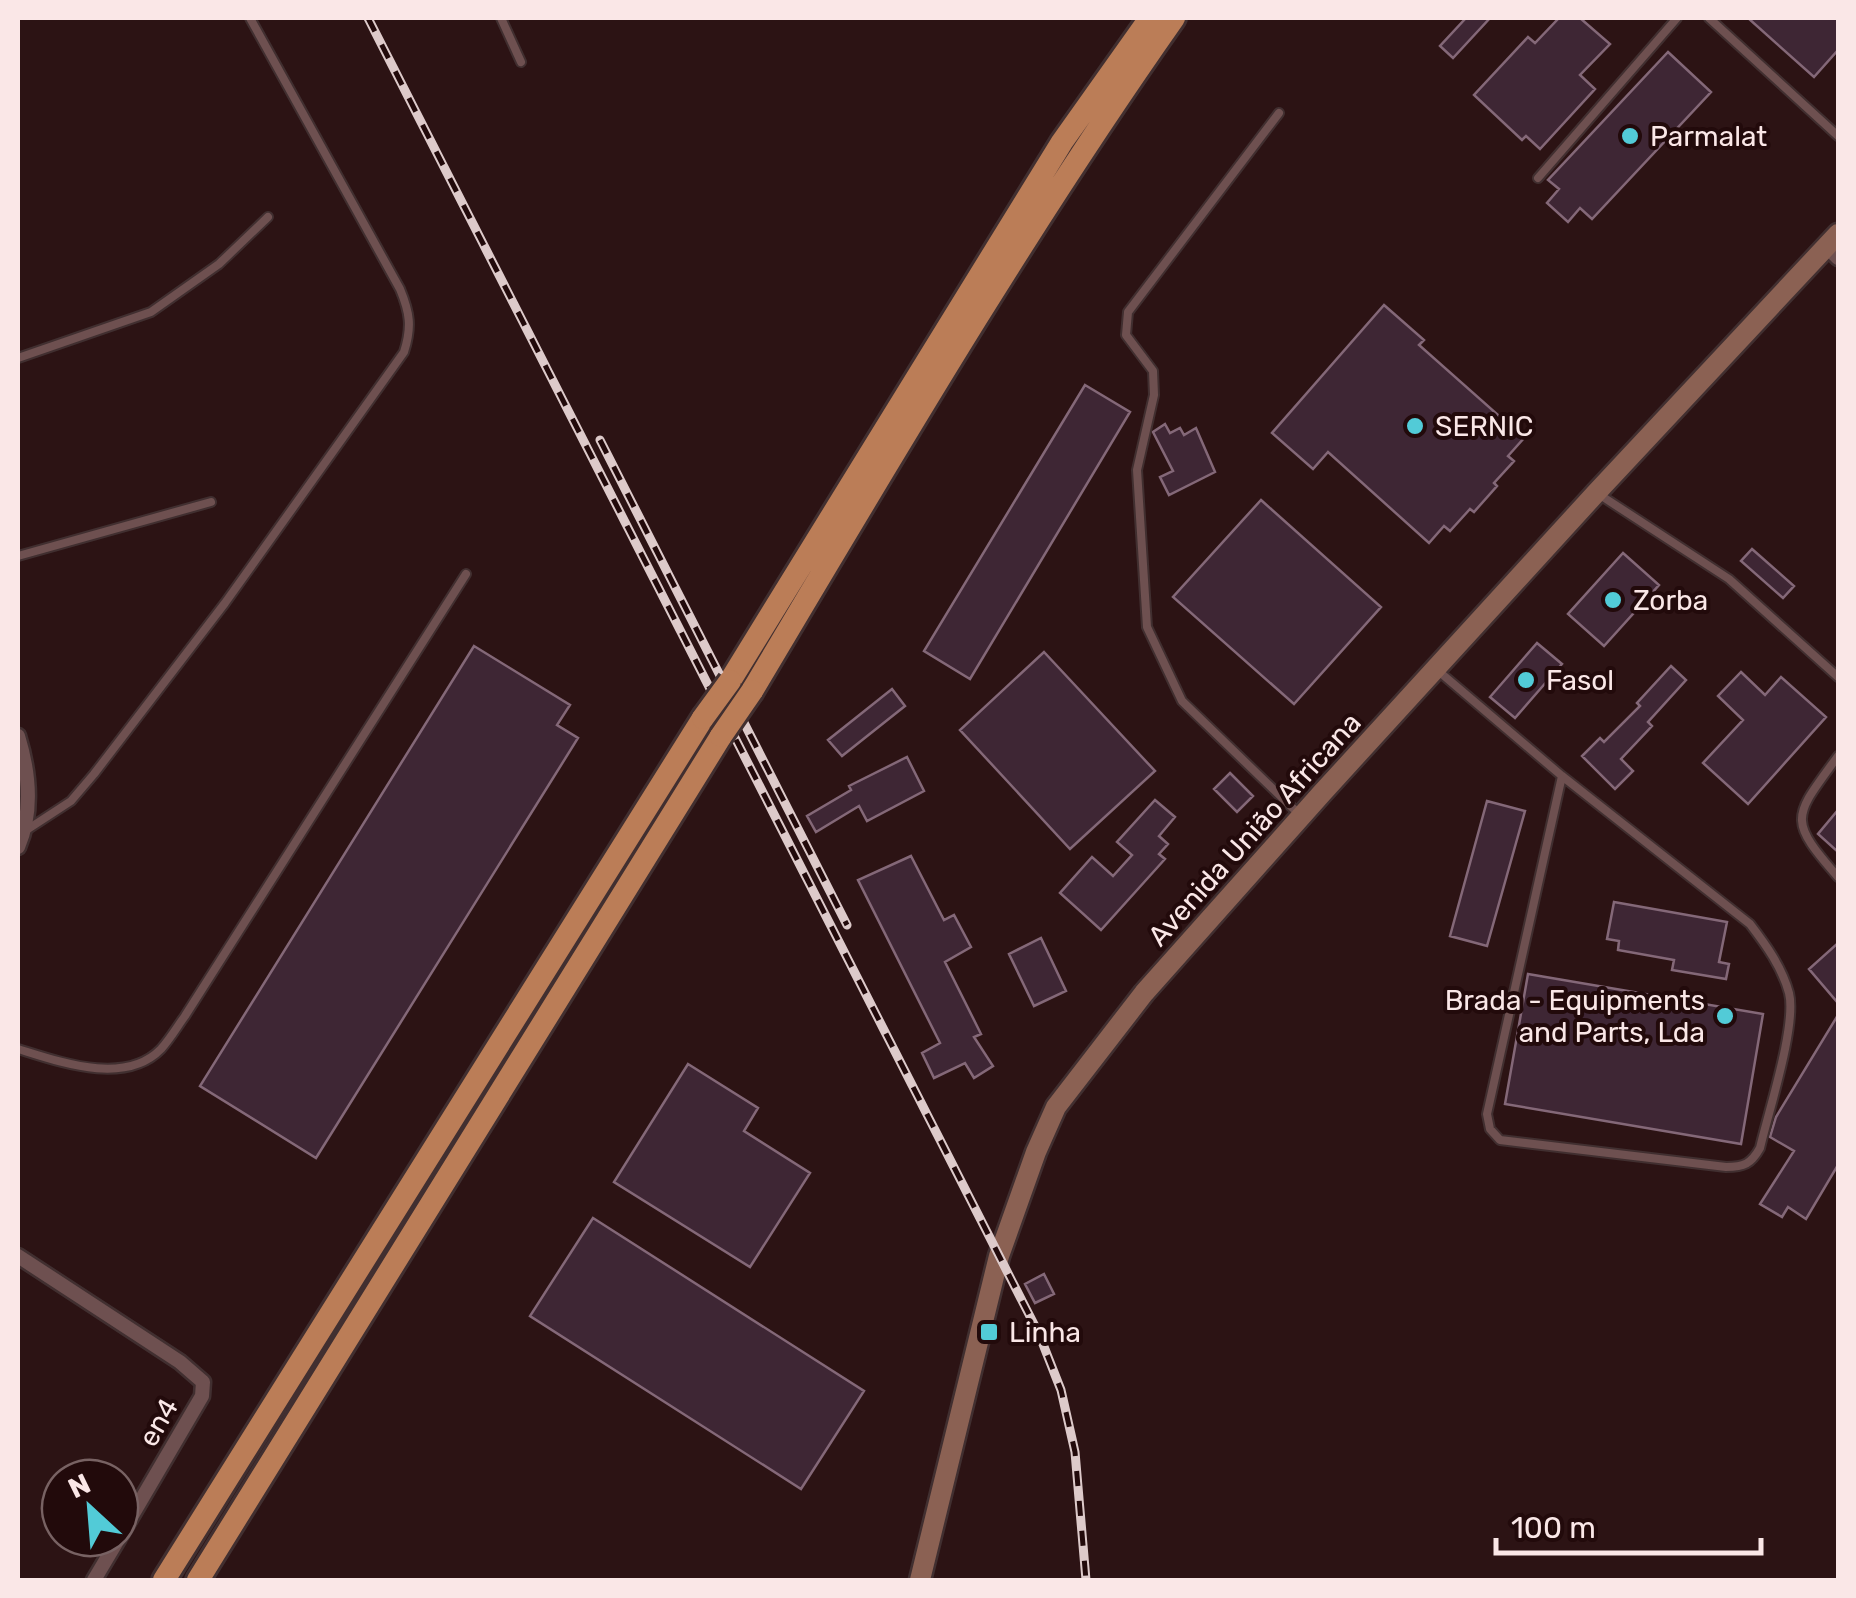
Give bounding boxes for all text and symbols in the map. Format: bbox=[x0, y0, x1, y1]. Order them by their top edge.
place label: Parmalat bbox=[1650, 120, 1767, 153]
marker: Parmalat bbox=[1619, 125, 1641, 147]
place label: SERNIC bbox=[1435, 410, 1533, 443]
marker: SERNIC bbox=[1404, 415, 1426, 437]
place label: Zorba bbox=[1633, 584, 1708, 617]
marker: Zorba bbox=[1602, 589, 1624, 611]
place label: Fasol bbox=[1546, 664, 1614, 697]
marker: Fasol bbox=[1515, 669, 1537, 691]
street label: Avenida União Africana bbox=[1141, 706, 1368, 953]
place label: Brada - Equipments and Parts, Lda bbox=[1445, 984, 1705, 1049]
marker: Brada - Equipments and Parts, Lda bbox=[1714, 1005, 1736, 1027]
place label: Linha bbox=[1009, 1316, 1081, 1349]
marker: Linha bbox=[978, 1321, 1000, 1343]
street label: en4 bbox=[132, 1392, 185, 1452]
north arrow bbox=[40, 1458, 140, 1558]
text: N bbox=[63, 1467, 96, 1505]
scale bar bbox=[1496, 1493, 1761, 1555]
text: 100 m bbox=[1511, 1510, 1596, 1546]

